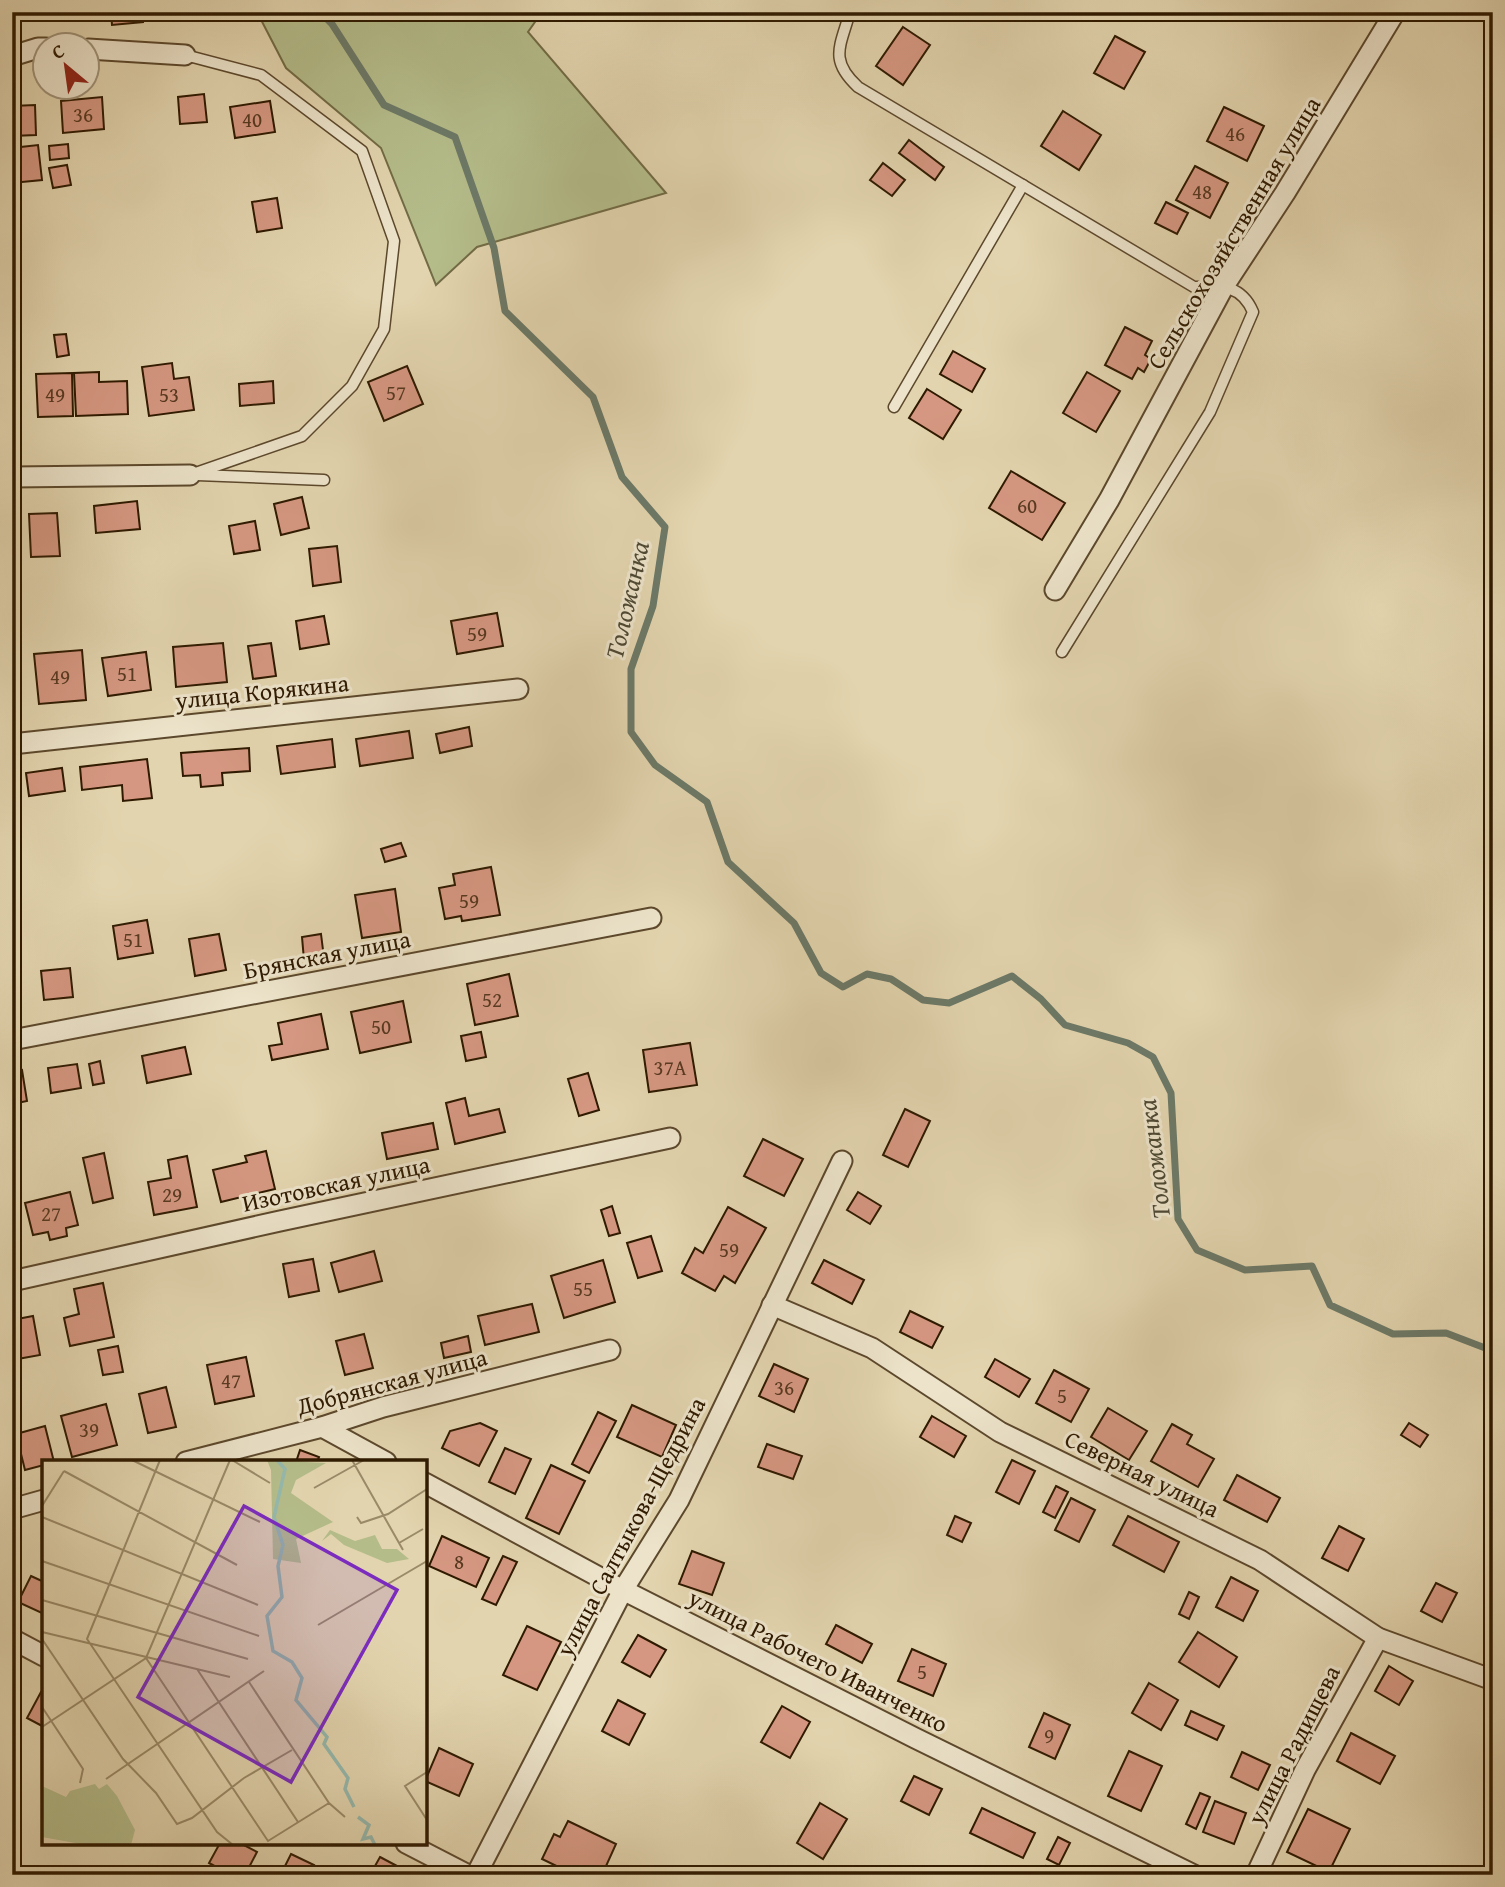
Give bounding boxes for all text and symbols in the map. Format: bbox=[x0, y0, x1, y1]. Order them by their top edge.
north arrow bbox=[32, 32, 102, 102]
text: С bbox=[46, 36, 69, 66]
street label: Сельскохозяйственная улица bbox=[1138, 89, 1329, 376]
house number: 36 bbox=[73, 99, 93, 130]
house number: 40 bbox=[242, 104, 262, 135]
house number: 46 bbox=[1225, 118, 1245, 149]
house number: 48 bbox=[1192, 176, 1212, 207]
house number: 57 bbox=[386, 377, 406, 408]
house number: 49 bbox=[45, 379, 65, 410]
house number: 53 bbox=[159, 379, 179, 410]
house number: 60 bbox=[1017, 490, 1037, 521]
water label: Толожанка bbox=[594, 537, 659, 663]
house number: 59 bbox=[467, 618, 487, 649]
house number: 51 bbox=[117, 658, 137, 689]
house number: 49 bbox=[50, 661, 70, 692]
street label: улица Корякина bbox=[172, 665, 351, 718]
house number: 59 bbox=[459, 885, 479, 916]
street label: Брянская улица bbox=[240, 921, 414, 988]
house number: 51 bbox=[123, 924, 143, 955]
house number: 52 bbox=[482, 984, 502, 1015]
house number: 50 bbox=[371, 1011, 391, 1042]
house number: 37А bbox=[654, 1052, 687, 1083]
water label: Толожанка bbox=[1127, 1097, 1180, 1221]
street label: Изотовская улица bbox=[239, 1146, 434, 1221]
house number: 29 bbox=[162, 1179, 182, 1210]
house number: 27 bbox=[41, 1198, 61, 1229]
house number: 59 bbox=[719, 1234, 739, 1265]
house number: 55 bbox=[573, 1273, 593, 1304]
street label: Добрянская улица bbox=[292, 1339, 491, 1424]
house number: 47 bbox=[221, 1365, 241, 1396]
house number: 36 bbox=[774, 1372, 794, 1403]
house number: 5 bbox=[1057, 1380, 1067, 1411]
street label: улица Салтыкова-Щедрина bbox=[547, 1390, 714, 1664]
house number: 39 bbox=[79, 1414, 99, 1445]
street label: Северная улица bbox=[1059, 1421, 1226, 1526]
inset map bbox=[42, 1460, 427, 1845]
house number: 8 bbox=[454, 1546, 464, 1577]
street label: улица Рабочего Иванченко bbox=[682, 1579, 954, 1741]
house number: 5 bbox=[917, 1656, 927, 1687]
street label: улица Радищева bbox=[1238, 1659, 1349, 1831]
house number: 9 bbox=[1044, 1720, 1054, 1751]

